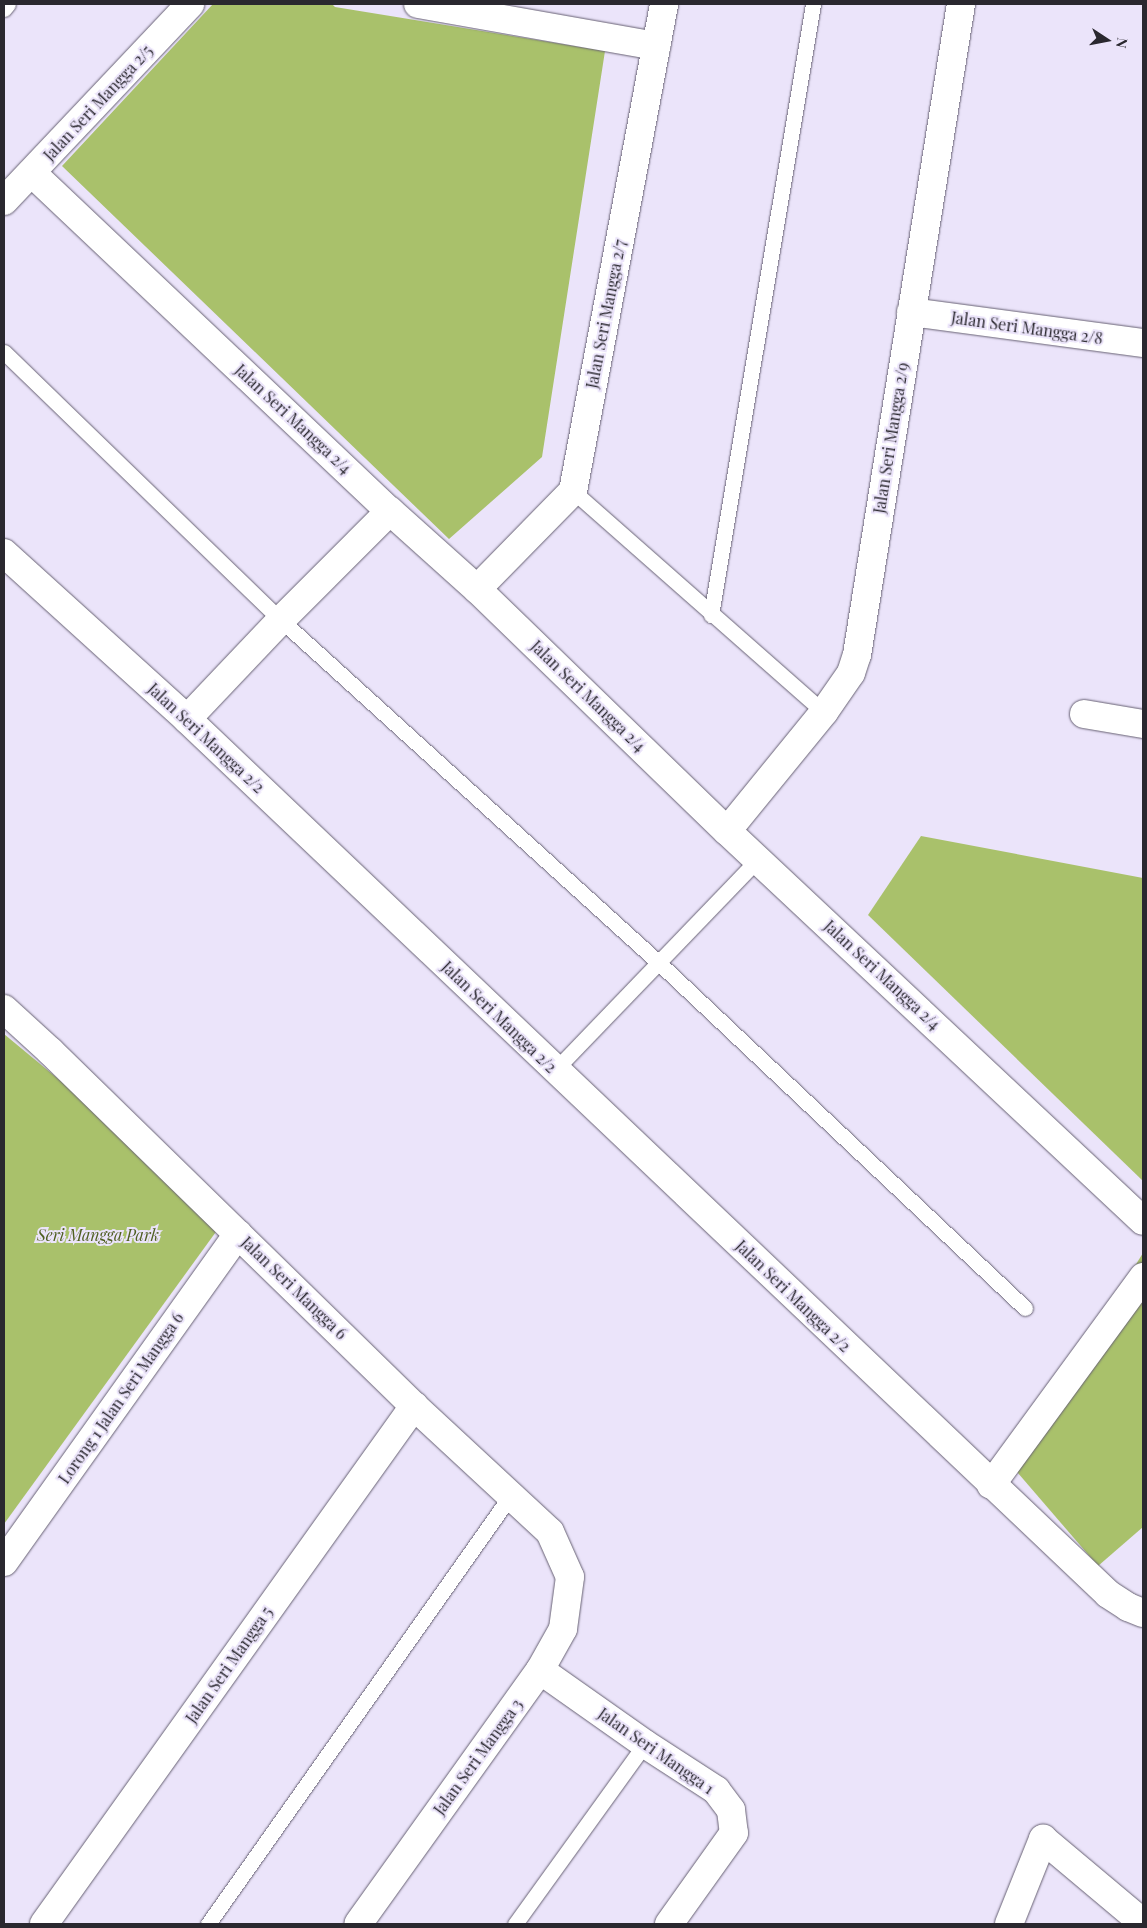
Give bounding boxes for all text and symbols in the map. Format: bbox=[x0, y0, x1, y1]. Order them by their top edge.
north arrow bbox=[1082, 15, 1132, 65]
text: N bbox=[1112, 36, 1133, 50]
street label: Jalan Seri Mangga 2/5 bbox=[39, 41, 157, 165]
street label: Jalan Seri Mangga 2/7 bbox=[582, 238, 630, 390]
street label: Jalan Seri Mangga 2/8 bbox=[950, 308, 1104, 348]
street label: Jalan Seri Mangga 2/4 bbox=[231, 360, 355, 478]
street label: Jalan Seri Mangga 2/9 bbox=[870, 361, 912, 515]
street label: Jalan Seri Mangga 2/4 bbox=[527, 636, 649, 756]
street label: Jalan Seri Mangga 2/2 bbox=[144, 679, 268, 797]
street label: Jalan Seri Mangga 2/4 bbox=[820, 916, 944, 1034]
street label: Jalan Seri Mangga 2/2 bbox=[438, 957, 560, 1077]
park label: Seri Mangga Park bbox=[37, 1225, 159, 1245]
street label: Jalan Seri Mangga 6 bbox=[237, 1233, 351, 1343]
street label: Jalan Seri Mangga 2/2 bbox=[732, 1236, 854, 1356]
street label: Lorong 1 Jalan Seri Mangga 6 bbox=[54, 1308, 188, 1488]
street label: Jalan Seri Mangga 5 bbox=[182, 1603, 276, 1727]
street label: Jalan Seri Mangga 3 bbox=[430, 1695, 526, 1819]
street label: Jalan Seri Mangga 1 bbox=[594, 1704, 718, 1798]

